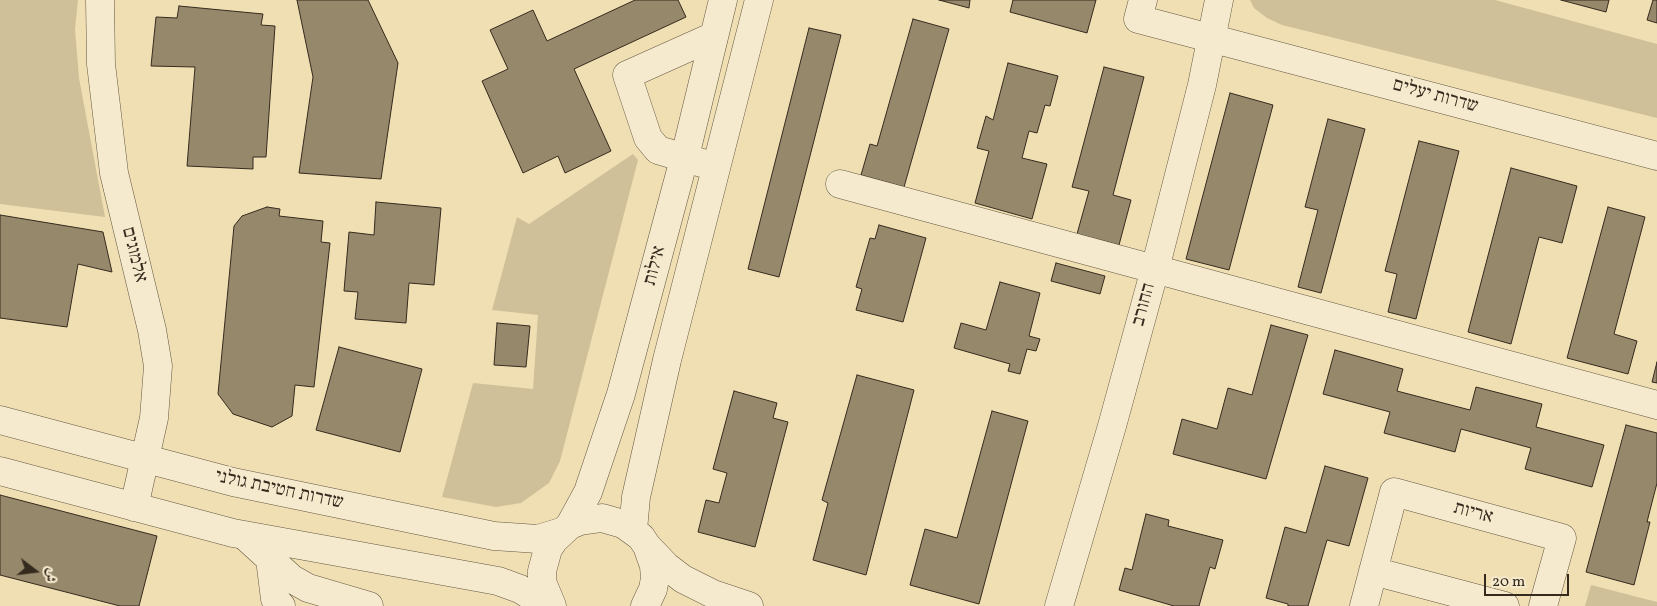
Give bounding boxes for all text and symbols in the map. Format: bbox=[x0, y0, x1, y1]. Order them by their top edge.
street label: שדרות יעלים bbox=[1390, 75, 1480, 119]
street label: אלמוגים bbox=[115, 225, 151, 285]
street label: אילות bbox=[640, 244, 672, 288]
street label: החורב bbox=[1128, 281, 1162, 329]
street label: שדרות חטיבת גולני bbox=[213, 466, 345, 516]
street label: אריות bbox=[1451, 498, 1495, 530]
north arrow bbox=[10, 546, 60, 596]
scale bar bbox=[1487, 564, 1572, 596]
text: ش bbox=[39, 566, 61, 584]
text: 20 m bbox=[1492, 572, 1525, 593]

